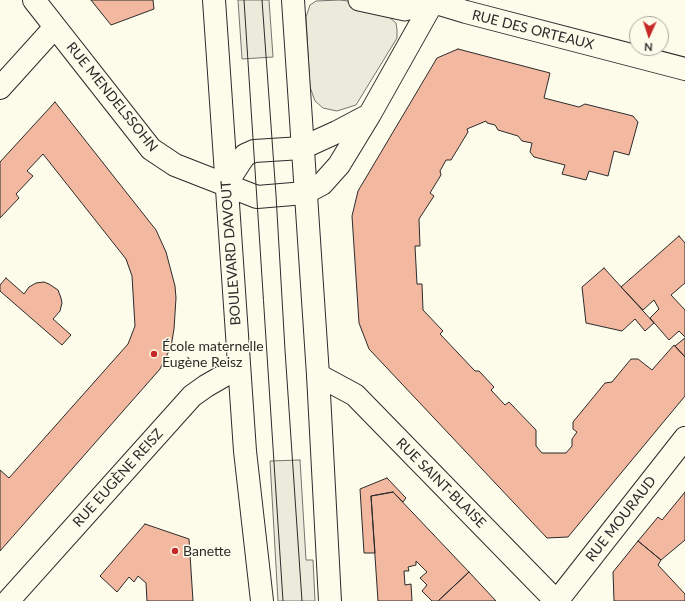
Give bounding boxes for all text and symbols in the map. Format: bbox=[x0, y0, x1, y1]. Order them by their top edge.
street label: RUE DES ORTEAUX bbox=[470, 7, 596, 53]
north arrow bbox=[629, 16, 669, 56]
street label: RUE MENDELSSOHN bbox=[63, 39, 161, 155]
text: N bbox=[644, 41, 653, 54]
street label: BOULEVARD DAVOUT bbox=[218, 180, 244, 326]
place label: École maternelle Eugène Reisz bbox=[162, 338, 264, 370]
marker: École maternelle Eugène Reisz bbox=[149, 349, 159, 359]
street label: RUE EUGÈNE REISZ bbox=[69, 425, 167, 531]
street label: RUE SAINT-BLAISE bbox=[393, 435, 489, 531]
street label: RUE MOURAUD bbox=[582, 473, 660, 565]
place label: Banette bbox=[183, 543, 231, 559]
marker: Banette bbox=[170, 546, 180, 556]

